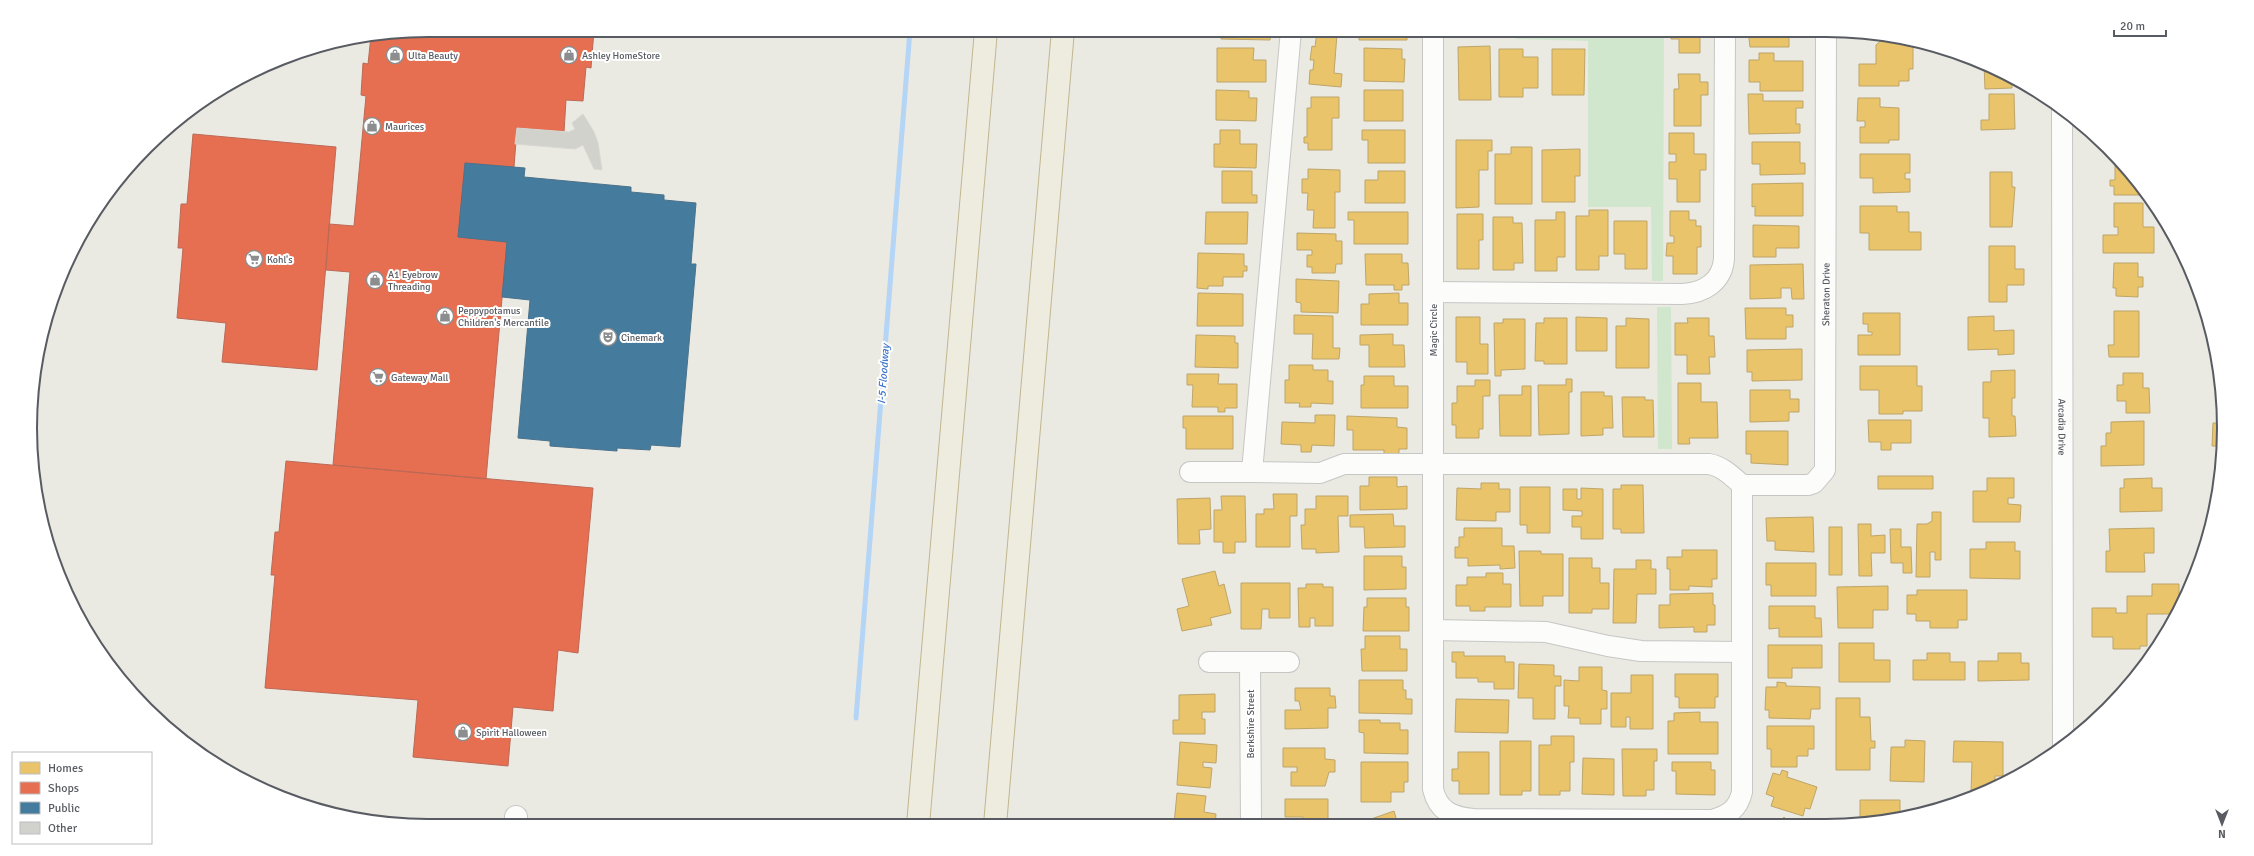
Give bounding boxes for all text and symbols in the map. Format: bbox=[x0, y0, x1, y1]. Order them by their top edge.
scale bar bbox=[2114, 12, 2166, 38]
text: 20 m bbox=[2120, 19, 2145, 34]
shop icon: Ulta Beauty bbox=[385, 45, 405, 65]
shop icon: Ashley HomeStore bbox=[559, 45, 579, 65]
place label: Ulta Beauty bbox=[408, 50, 458, 62]
place label: Ashley HomeStore bbox=[582, 50, 660, 62]
shop icon: Maurices bbox=[362, 116, 382, 136]
place label: Maurices bbox=[385, 121, 425, 133]
supermarket icon: Kohl's bbox=[244, 249, 264, 269]
place label: Kohl's bbox=[267, 254, 293, 266]
street label: Sheraton Drive bbox=[1820, 263, 1832, 326]
place label: A1 Eyebrow Threading bbox=[388, 269, 439, 293]
shop icon: A1 Eyebrow Threading bbox=[365, 270, 385, 290]
street label: Magic Circle bbox=[1428, 304, 1440, 356]
place label: Peppypotamus Children's Mercantile bbox=[458, 305, 549, 329]
shop icon: Peppypotamus Children's Mercantile bbox=[435, 306, 455, 326]
theatre icon: Cinemark bbox=[598, 327, 618, 347]
place label: Cinemark bbox=[621, 332, 662, 344]
water label: I-5 Floodway bbox=[875, 342, 892, 404]
supermarket icon: Gateway Mall bbox=[368, 367, 388, 387]
place label: Gateway Mall bbox=[391, 372, 449, 384]
street label: Arcadia Drive bbox=[2055, 398, 2068, 456]
street label: Berkshire Street bbox=[1245, 689, 1257, 759]
shop icon: Spirit Halloween bbox=[453, 722, 473, 742]
place label: Spirit Halloween bbox=[476, 727, 547, 739]
legend bbox=[12, 752, 152, 844]
text: Homes bbox=[48, 761, 83, 776]
text: Shops bbox=[48, 781, 79, 796]
text: Public bbox=[48, 801, 80, 816]
north arrow bbox=[2202, 804, 2242, 844]
text: Other bbox=[48, 821, 78, 836]
text: N bbox=[2218, 827, 2226, 840]

